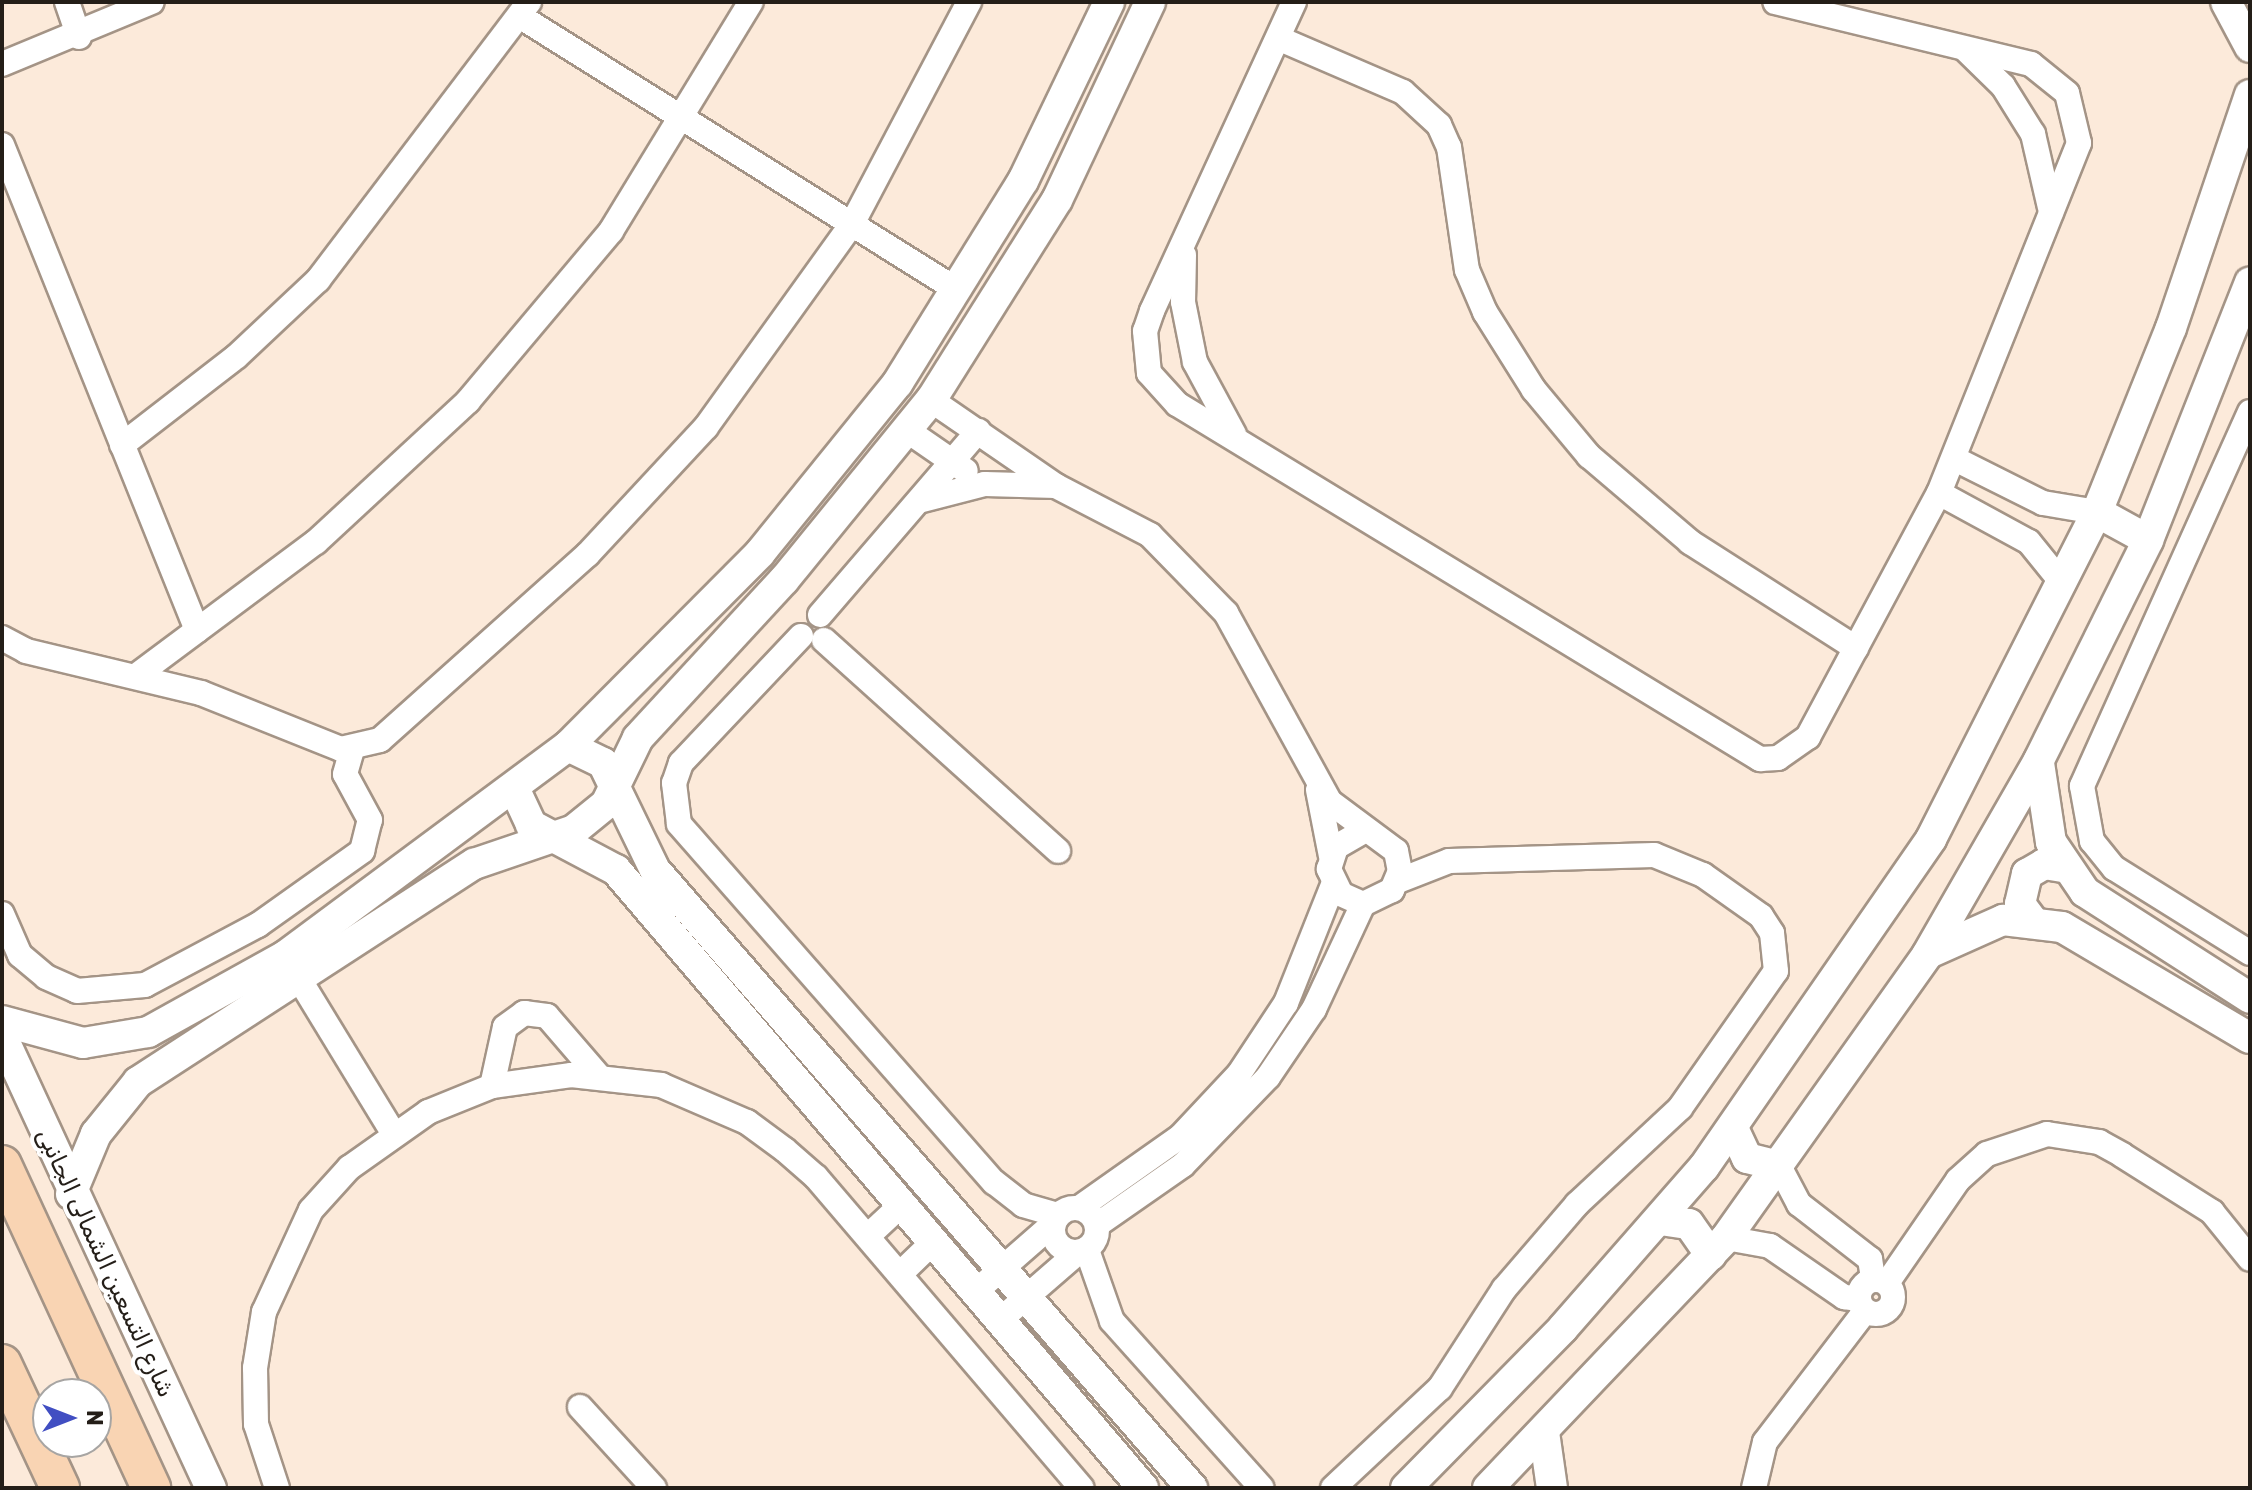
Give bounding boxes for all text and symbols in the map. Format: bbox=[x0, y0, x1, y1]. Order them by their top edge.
street label: شارع التسعين الشمالى الجانبى bbox=[30, 1124, 180, 1402]
north arrow bbox=[32, 1378, 112, 1458]
text: N bbox=[81, 1410, 108, 1426]

